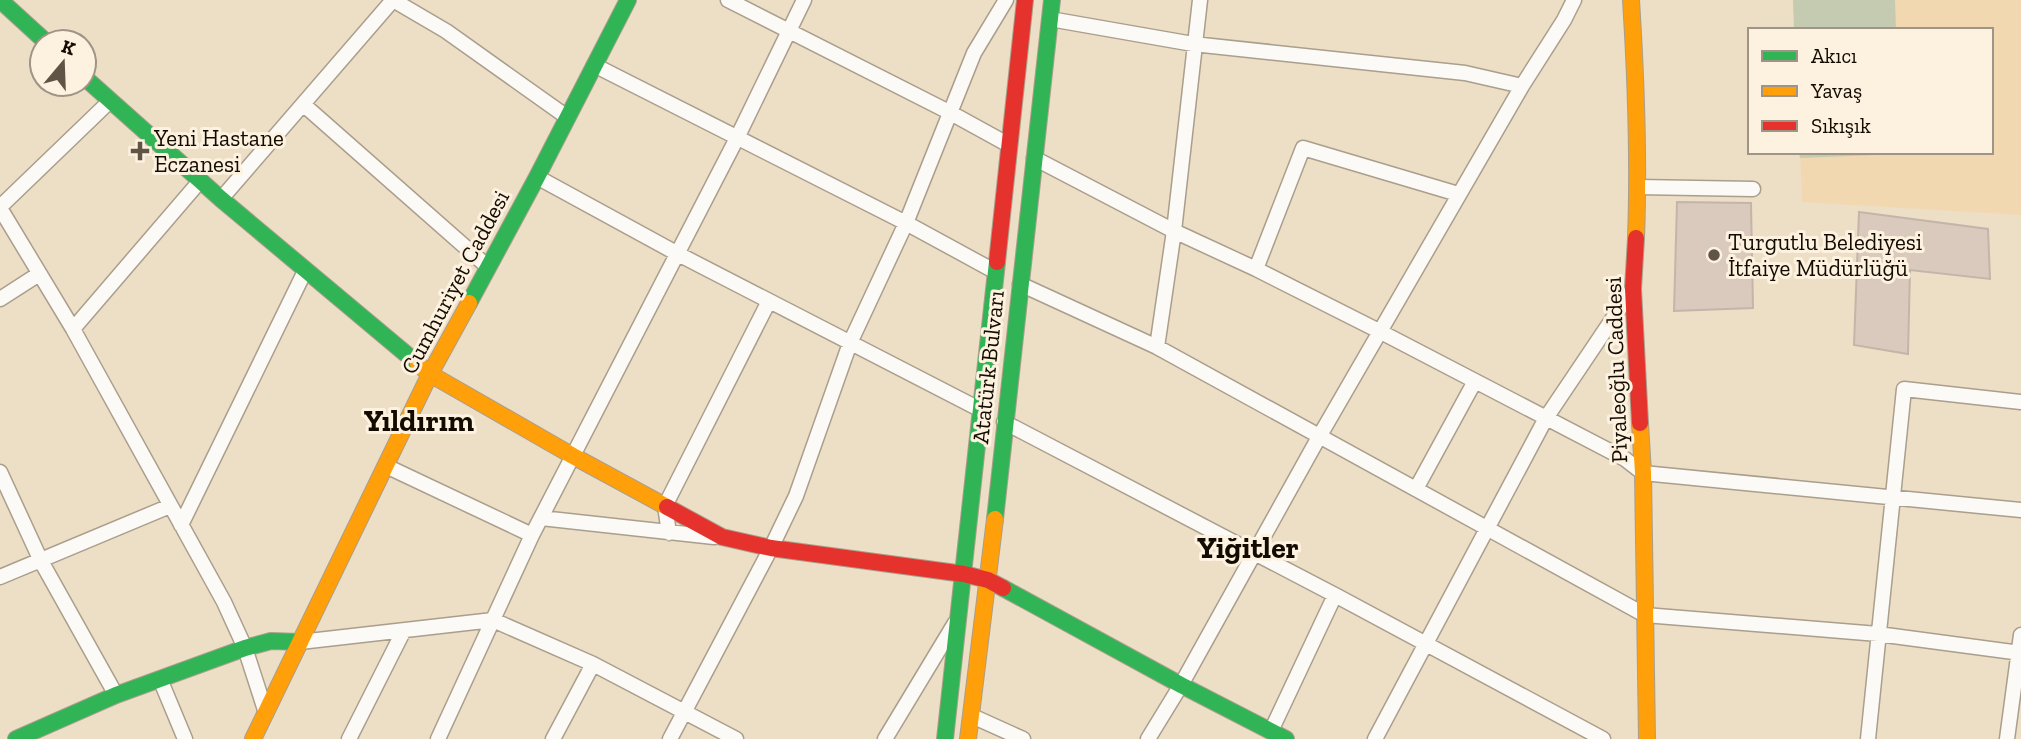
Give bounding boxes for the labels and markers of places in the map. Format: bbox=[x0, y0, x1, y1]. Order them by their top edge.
place label: Yeni Hastane Eczanesi bbox=[153, 124, 284, 178]
marker: Yeni Hastane Eczanesi bbox=[132, 143, 148, 159]
place label: Turgutlu Belediyesi İtfaiye Müdürlüğü bbox=[1728, 228, 1922, 282]
marker: Turgutlu Belediyesi İtfaiye Müdürlüğü bbox=[1706, 247, 1722, 263]

